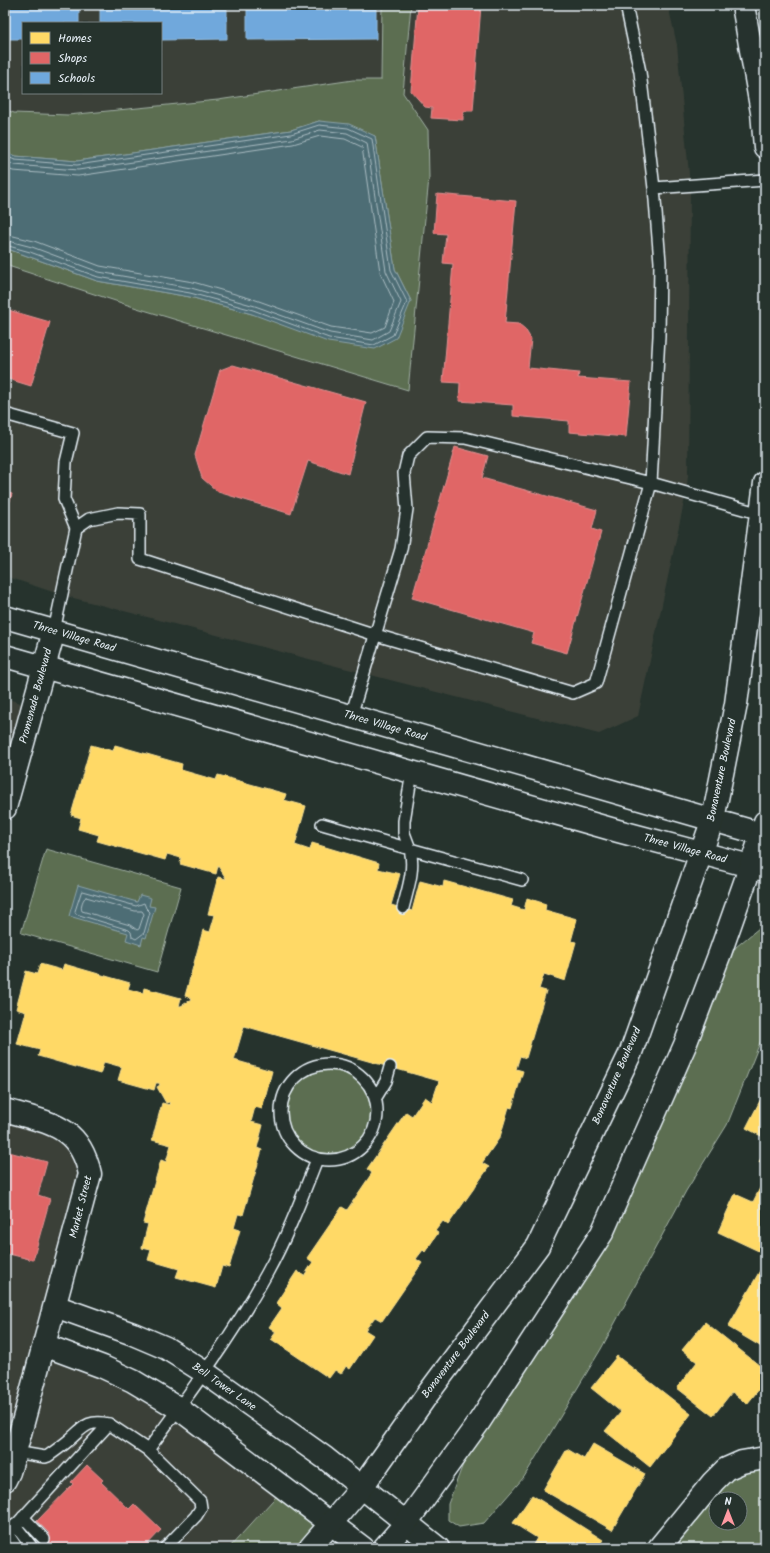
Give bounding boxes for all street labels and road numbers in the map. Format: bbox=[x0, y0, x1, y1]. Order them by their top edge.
street label: Three Village Road bbox=[30, 617, 118, 658]
street label: Promenade Boulevard bbox=[15, 646, 58, 746]
street label: Three Village Road bbox=[341, 706, 429, 747]
street label: Bonaventure Boulevard bbox=[702, 716, 742, 823]
street label: Three Village Road bbox=[641, 829, 729, 869]
street label: Bonaventure Boulevard bbox=[587, 1024, 647, 1128]
street label: Market Street bbox=[65, 1173, 98, 1240]
street label: Bonaventure Boulevard bbox=[417, 1307, 495, 1402]
street label: Bell Tower Lane bbox=[188, 1358, 260, 1416]

